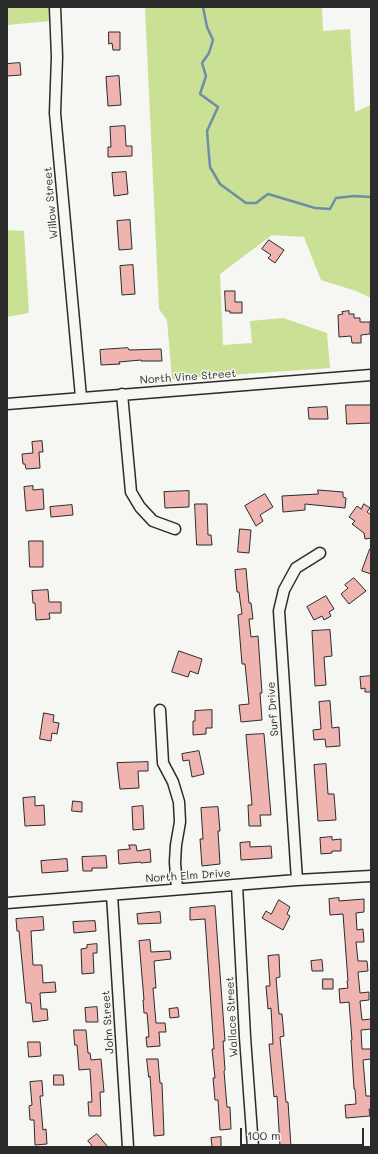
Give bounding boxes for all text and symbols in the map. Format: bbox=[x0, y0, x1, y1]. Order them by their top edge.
street label: Willow Street bbox=[41, 166, 61, 240]
street label: North Vine Street bbox=[139, 367, 237, 387]
street label: Surf Drive bbox=[265, 681, 281, 737]
street label: North Elm Drive bbox=[145, 866, 231, 886]
street label: Wallace Street bbox=[223, 976, 241, 1058]
street label: John Street bbox=[99, 990, 117, 1054]
scale bar bbox=[242, 1120, 366, 1146]
text: 100 m bbox=[247, 1127, 281, 1143]

